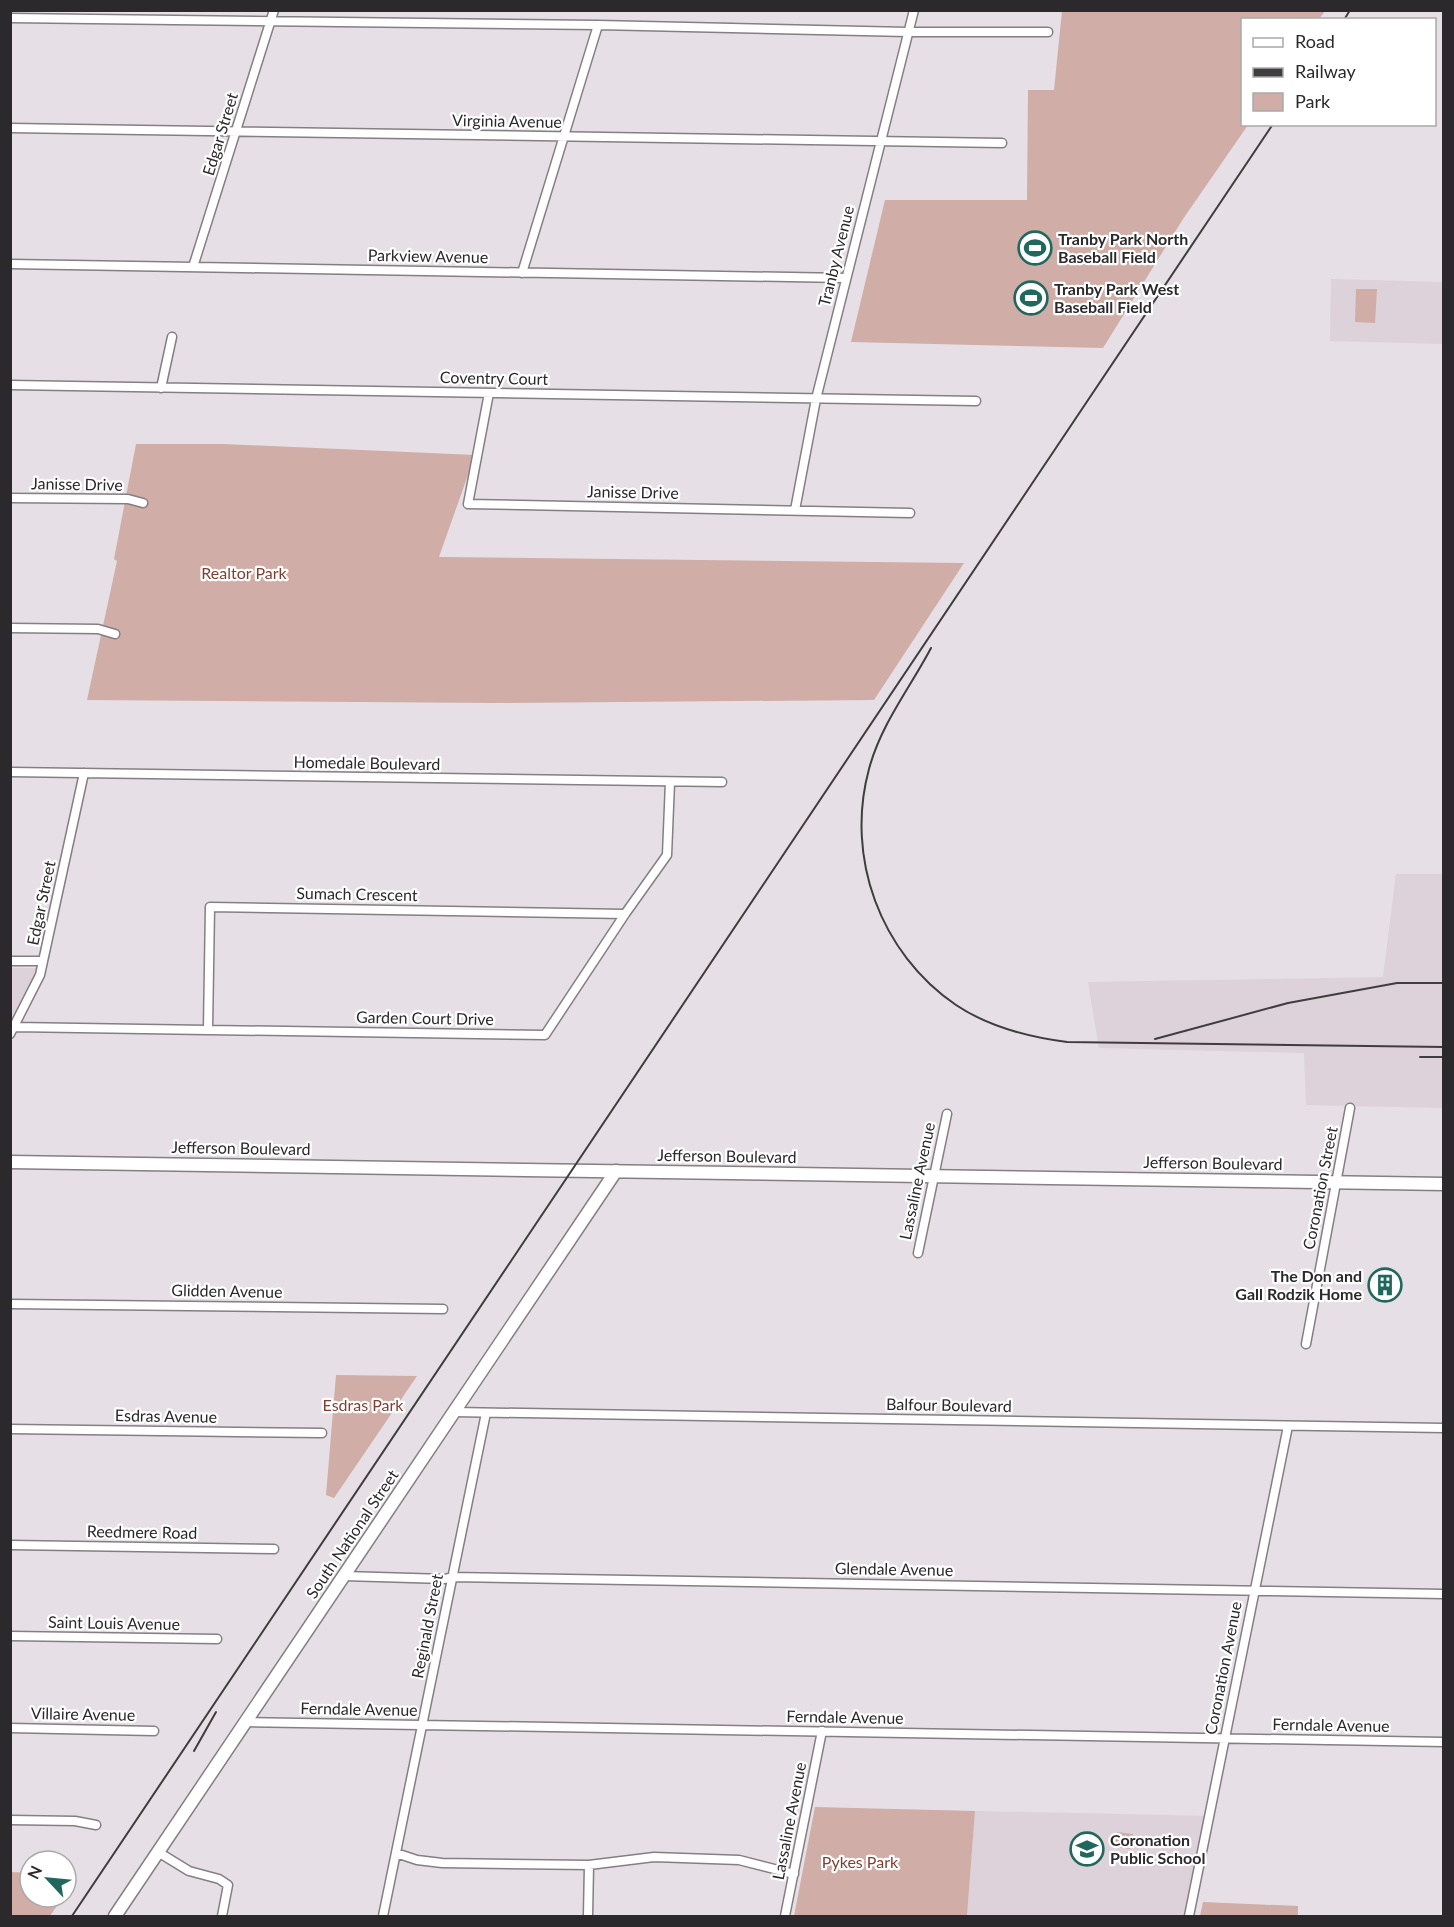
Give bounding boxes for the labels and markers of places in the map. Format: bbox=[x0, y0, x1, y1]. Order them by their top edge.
place label: Tranby Park North Baseball Field bbox=[1058, 229, 1188, 266]
sports icon: Tranby Park North Baseball Field bbox=[1017, 230, 1053, 266]
place label: Tranby Park West Baseball Field bbox=[1054, 279, 1179, 316]
sports icon: Tranby Park West Baseball Field bbox=[1013, 280, 1049, 316]
place label: The Don and Gall Rodzik Home bbox=[1235, 1266, 1362, 1303]
building icon: The Don and Gall Rodzik Home bbox=[1367, 1267, 1403, 1303]
place label: Coronation Public School bbox=[1110, 1830, 1205, 1867]
school or university icon: Coronation Public School bbox=[1069, 1831, 1105, 1867]

